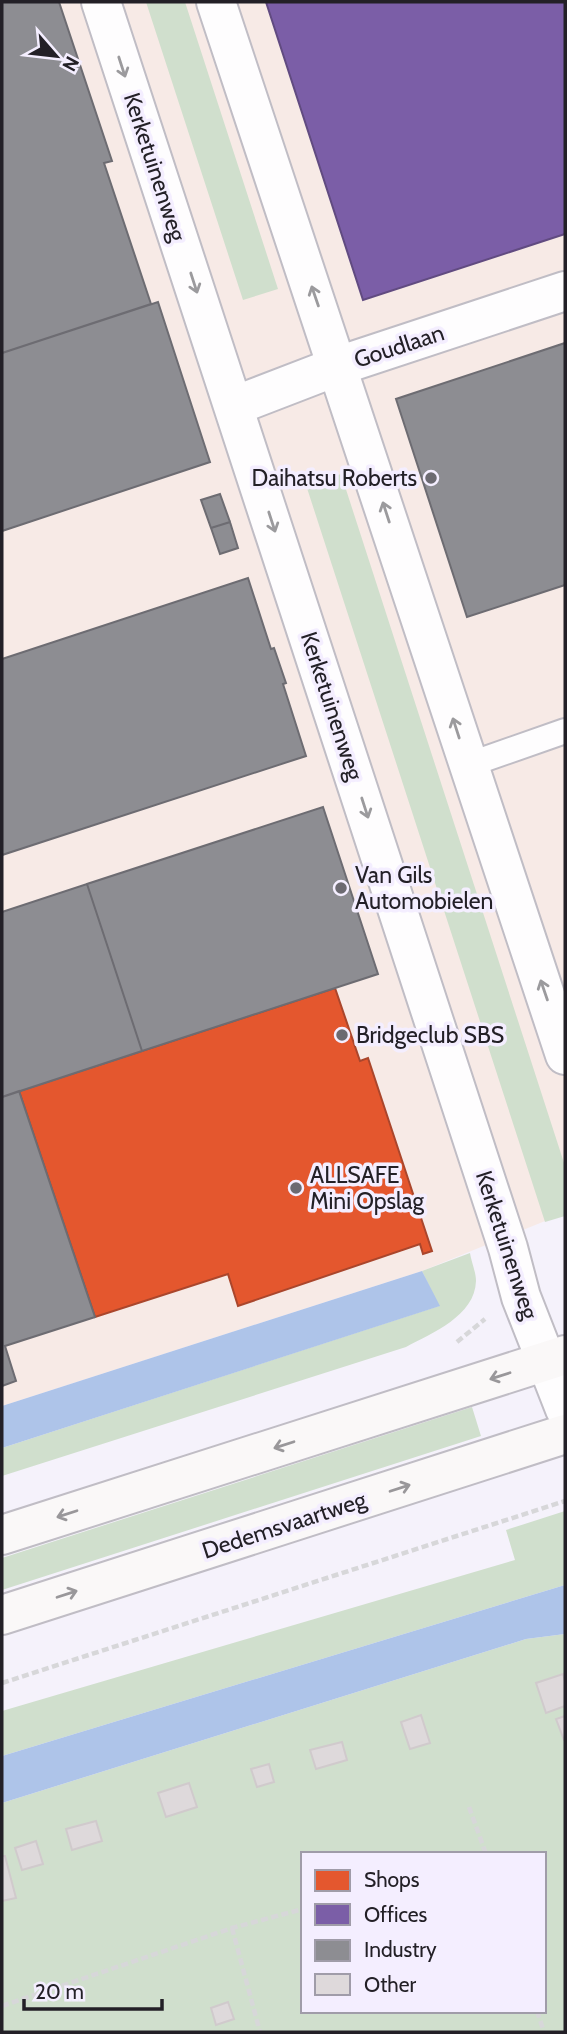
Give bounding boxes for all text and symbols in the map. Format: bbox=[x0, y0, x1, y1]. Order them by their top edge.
north arrow bbox=[21, 21, 91, 91]
text: N bbox=[57, 52, 84, 75]
one-way arrow bbox=[117, 55, 129, 77]
street label: Kerketuinenweg bbox=[118, 89, 192, 245]
one-way arrow bbox=[188, 271, 201, 293]
one-way arrow bbox=[308, 285, 320, 307]
street label: Goudlaan bbox=[350, 318, 448, 374]
place label: Daihatsu Roberts bbox=[252, 464, 417, 492]
marker: Daihatsu Roberts bbox=[423, 470, 439, 486]
one-way arrow bbox=[378, 501, 391, 523]
one-way arrow bbox=[266, 511, 279, 533]
street label: Kerketuinenweg bbox=[295, 628, 369, 784]
one-way arrow bbox=[449, 717, 462, 739]
one-way arrow bbox=[360, 797, 372, 819]
place label: Van Gils Automobielen bbox=[355, 861, 493, 915]
marker: Van Gils Automobielen bbox=[333, 880, 349, 896]
one-way arrow bbox=[537, 980, 549, 1002]
place label: Bridgeclub SBS bbox=[356, 1021, 504, 1049]
marker: Bridgeclub SBS bbox=[334, 1027, 350, 1043]
place label: ALLSAFE Mini Opslag bbox=[310, 1161, 425, 1215]
street label: Kerketuinenweg bbox=[470, 1167, 544, 1323]
marker: ALLSAFE Mini Opslag bbox=[288, 1180, 304, 1196]
one-way arrow bbox=[490, 1370, 512, 1383]
one-way arrow bbox=[273, 1439, 295, 1452]
one-way arrow bbox=[389, 1481, 411, 1493]
street label: Dedemsvaartweg bbox=[199, 1485, 370, 1565]
one-way arrow bbox=[56, 1508, 78, 1521]
one-way arrow bbox=[55, 1587, 77, 1599]
legend bbox=[301, 1852, 546, 2013]
text: Shops bbox=[364, 1867, 420, 1892]
text: Offices bbox=[364, 1902, 428, 1927]
text: Industry bbox=[364, 1937, 437, 1962]
scale bar bbox=[24, 1968, 163, 2012]
text: Other bbox=[364, 1972, 416, 1997]
text: 20 m bbox=[35, 1979, 84, 2004]

